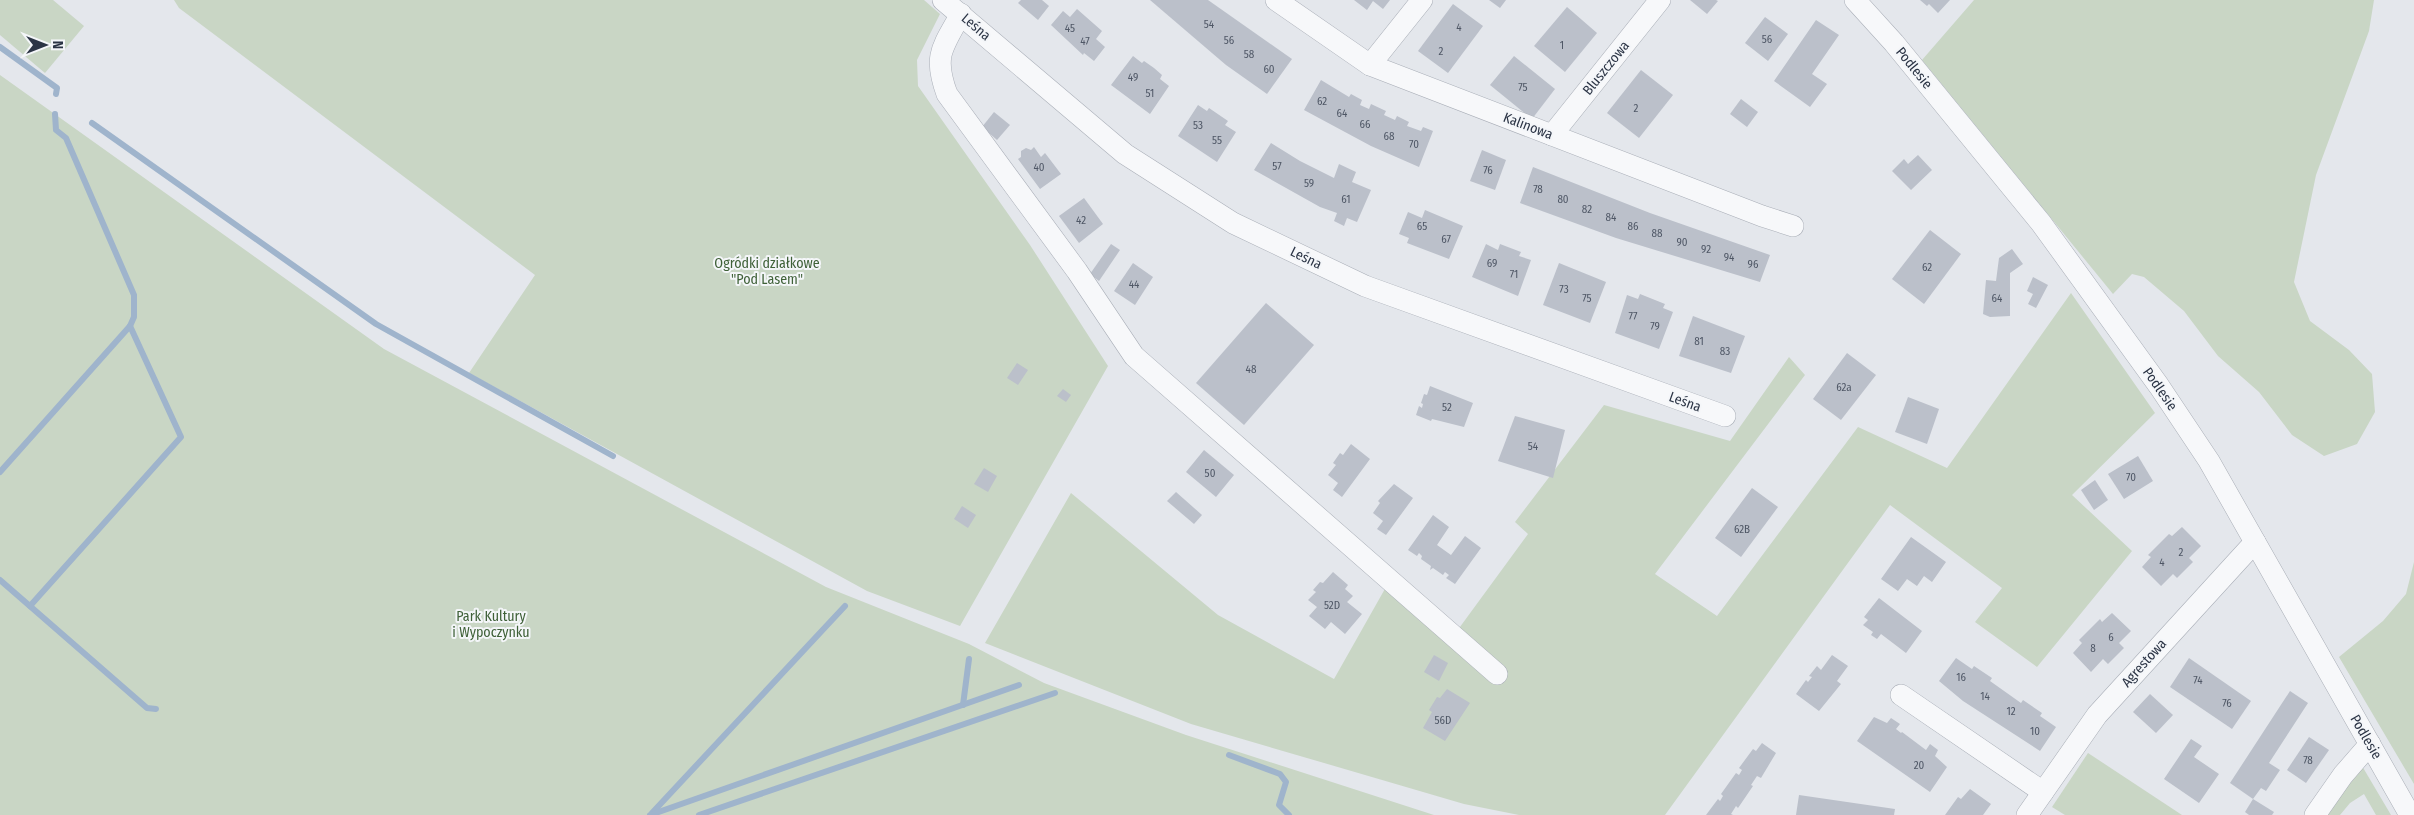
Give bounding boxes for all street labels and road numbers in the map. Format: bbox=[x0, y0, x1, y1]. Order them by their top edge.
street label: Leśna bbox=[958, 10, 994, 44]
street label: Bluszczowa bbox=[1579, 37, 1633, 99]
street label: Podlesie bbox=[1892, 44, 1936, 92]
street label: Kalinowa bbox=[1501, 109, 1555, 143]
street label: Leśna bbox=[1287, 243, 1325, 273]
street label: Podlesie bbox=[2139, 364, 2181, 414]
street label: Leśna bbox=[1667, 388, 1704, 416]
street label: Agrestowa bbox=[2118, 635, 2170, 691]
street label: Podlesie bbox=[2346, 712, 2386, 762]

